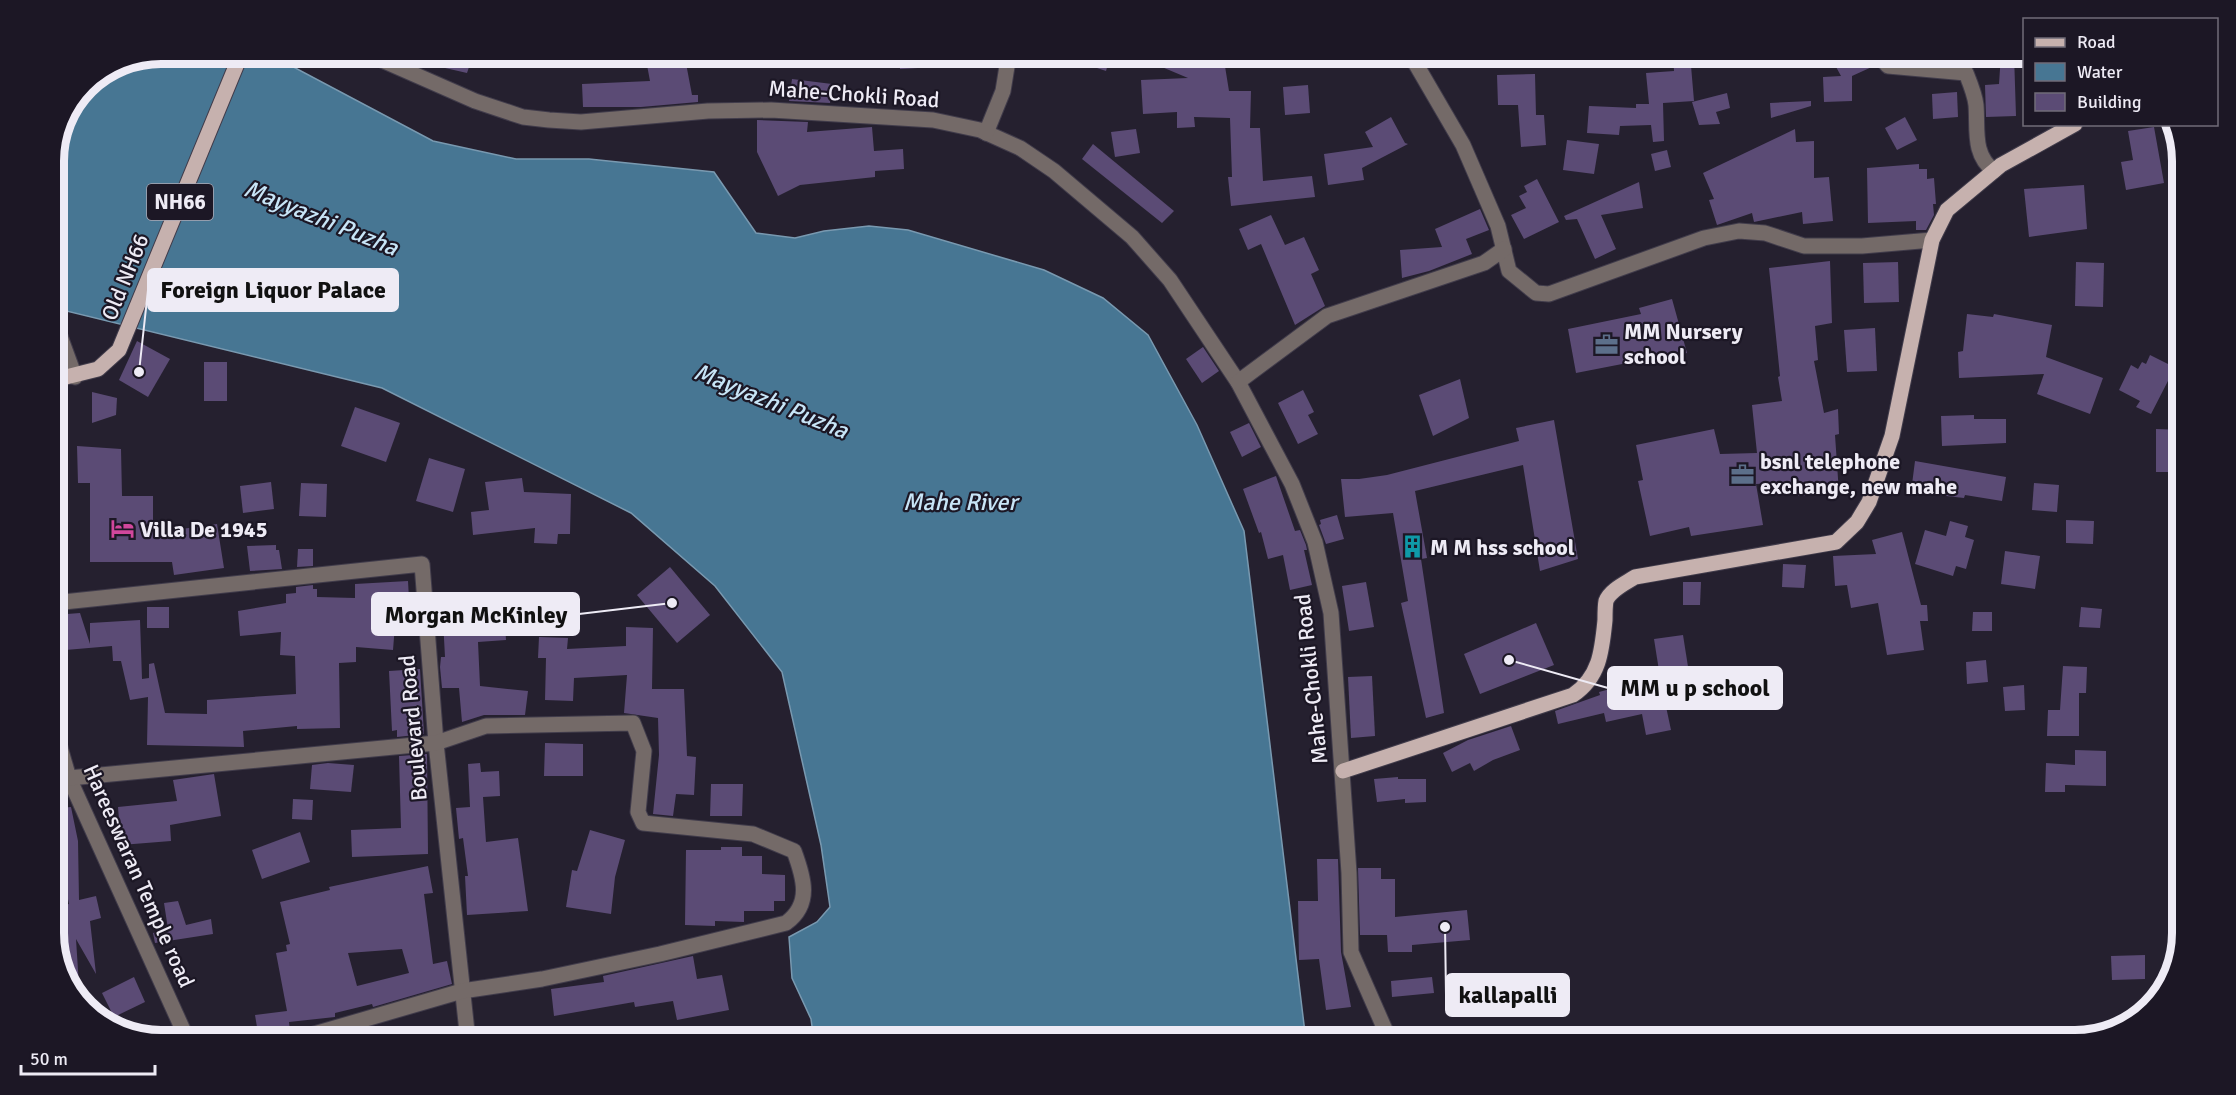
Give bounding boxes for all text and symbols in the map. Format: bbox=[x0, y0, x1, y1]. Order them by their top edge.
legend bbox=[2023, 18, 2218, 126]
text: Road bbox=[2077, 31, 2116, 53]
text: Water bbox=[2077, 61, 2123, 83]
street label: Mahe-Chokli Road bbox=[768, 75, 940, 113]
text: Building bbox=[2077, 91, 2141, 113]
water label: Mayyazhi Puzha bbox=[240, 173, 403, 263]
road number: NH66 bbox=[147, 184, 213, 220]
street label: Old NH66 bbox=[95, 230, 155, 324]
callout: Foreign Liquor Palace bbox=[148, 269, 398, 311]
text: Foreign Liquor Palace bbox=[160, 275, 386, 305]
place label: MM Nursery school bbox=[1624, 318, 1743, 370]
office icon: MM Nursery school bbox=[1593, 331, 1619, 357]
water label: Mayyazhi Puzha bbox=[690, 356, 853, 446]
place label: bsnl telephone exchange, new mahe bbox=[1760, 448, 1957, 500]
office icon: bsnl telephone exchange, new mahe bbox=[1729, 461, 1755, 487]
water label: Mahe River bbox=[903, 487, 1020, 517]
hotel icon: Villa De 1945 bbox=[109, 516, 135, 542]
place label: Villa De 1945 bbox=[140, 516, 268, 543]
building icon: M M hss school bbox=[1399, 534, 1425, 560]
place label: M M hss school bbox=[1430, 534, 1575, 561]
street label: Mahe-Chokli Road bbox=[1289, 592, 1333, 766]
callout: Morgan McKinley bbox=[372, 593, 579, 635]
text: Morgan McKinley bbox=[385, 600, 568, 630]
street label: Boulevard Road bbox=[393, 654, 433, 802]
callout: MM u p school bbox=[1608, 667, 1782, 709]
text: MM u p school bbox=[1620, 673, 1770, 703]
street label: Hareeswaran Temple road bbox=[78, 760, 200, 992]
callout: kallapalli bbox=[1446, 974, 1569, 1016]
text: kallapalli bbox=[1459, 980, 1557, 1010]
scale bar bbox=[21, 1038, 154, 1076]
text: 50 m bbox=[30, 1048, 68, 1070]

